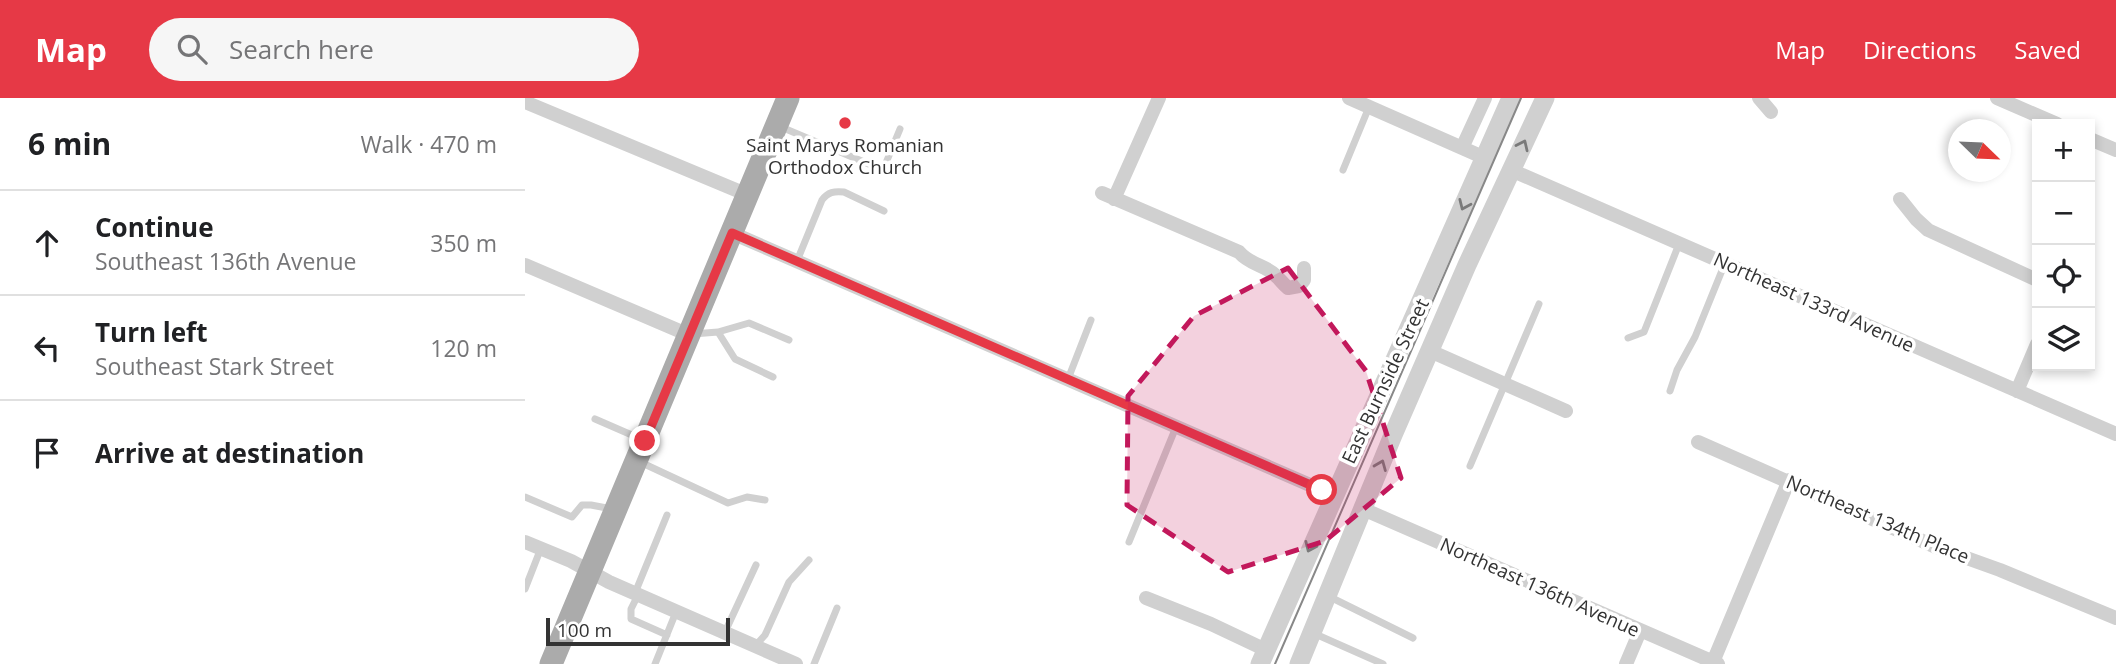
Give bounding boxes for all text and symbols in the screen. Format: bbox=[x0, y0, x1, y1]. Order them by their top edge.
search box bbox=[149, 18, 639, 81]
text: Map bbox=[35, 27, 107, 72]
icon: search bbox=[173, 30, 211, 68]
text: Search here bbox=[229, 31, 374, 67]
text: Map bbox=[1775, 33, 1825, 66]
text: Directions bbox=[1863, 33, 1976, 66]
text: Saved bbox=[2014, 33, 2081, 66]
marker: Saint Marys Romanian Orthodox Church bbox=[837, 115, 853, 131]
north arrow bbox=[1948, 119, 2011, 182]
map controls bbox=[2032, 119, 2095, 371]
button: + bbox=[2032, 119, 2095, 182]
text: 6 min bbox=[28, 123, 111, 164]
text: Walk · 470 m bbox=[360, 128, 497, 160]
place label: Saint Marys Romanian Orthodox Church bbox=[746, 132, 944, 180]
one-way arrow bbox=[1515, 140, 1529, 152]
button: − bbox=[2032, 182, 2095, 245]
one-way arrow bbox=[1459, 199, 1473, 211]
text: Continue bbox=[95, 209, 214, 245]
icon: ahead bbox=[28, 224, 66, 262]
text: 350 m bbox=[430, 227, 497, 259]
text: Southeast 136th Avenue bbox=[95, 245, 357, 277]
button: locate bbox=[2032, 245, 2095, 308]
street label: Northeast 133rd Avenue bbox=[1710, 246, 1918, 358]
street label: East Burnside Street bbox=[1335, 294, 1435, 468]
button: layers bbox=[2032, 308, 2095, 371]
text: Turn left bbox=[95, 314, 207, 350]
icon: left bbox=[28, 329, 66, 367]
text: 120 m bbox=[430, 332, 497, 364]
text: Southeast Stark Street bbox=[95, 350, 334, 382]
route end bbox=[629, 425, 660, 456]
icon: arrive bbox=[28, 434, 66, 472]
text: Arrive at destination bbox=[95, 435, 364, 471]
one-way arrow bbox=[1373, 459, 1387, 472]
street label: Northeast 134th Place bbox=[1783, 469, 1973, 569]
route start bbox=[1306, 474, 1337, 505]
street label: Northeast 136th Avenue bbox=[1436, 531, 1644, 643]
one-way arrow bbox=[1305, 540, 1319, 552]
scale bar bbox=[546, 615, 730, 647]
text: 100 m bbox=[557, 617, 612, 643]

